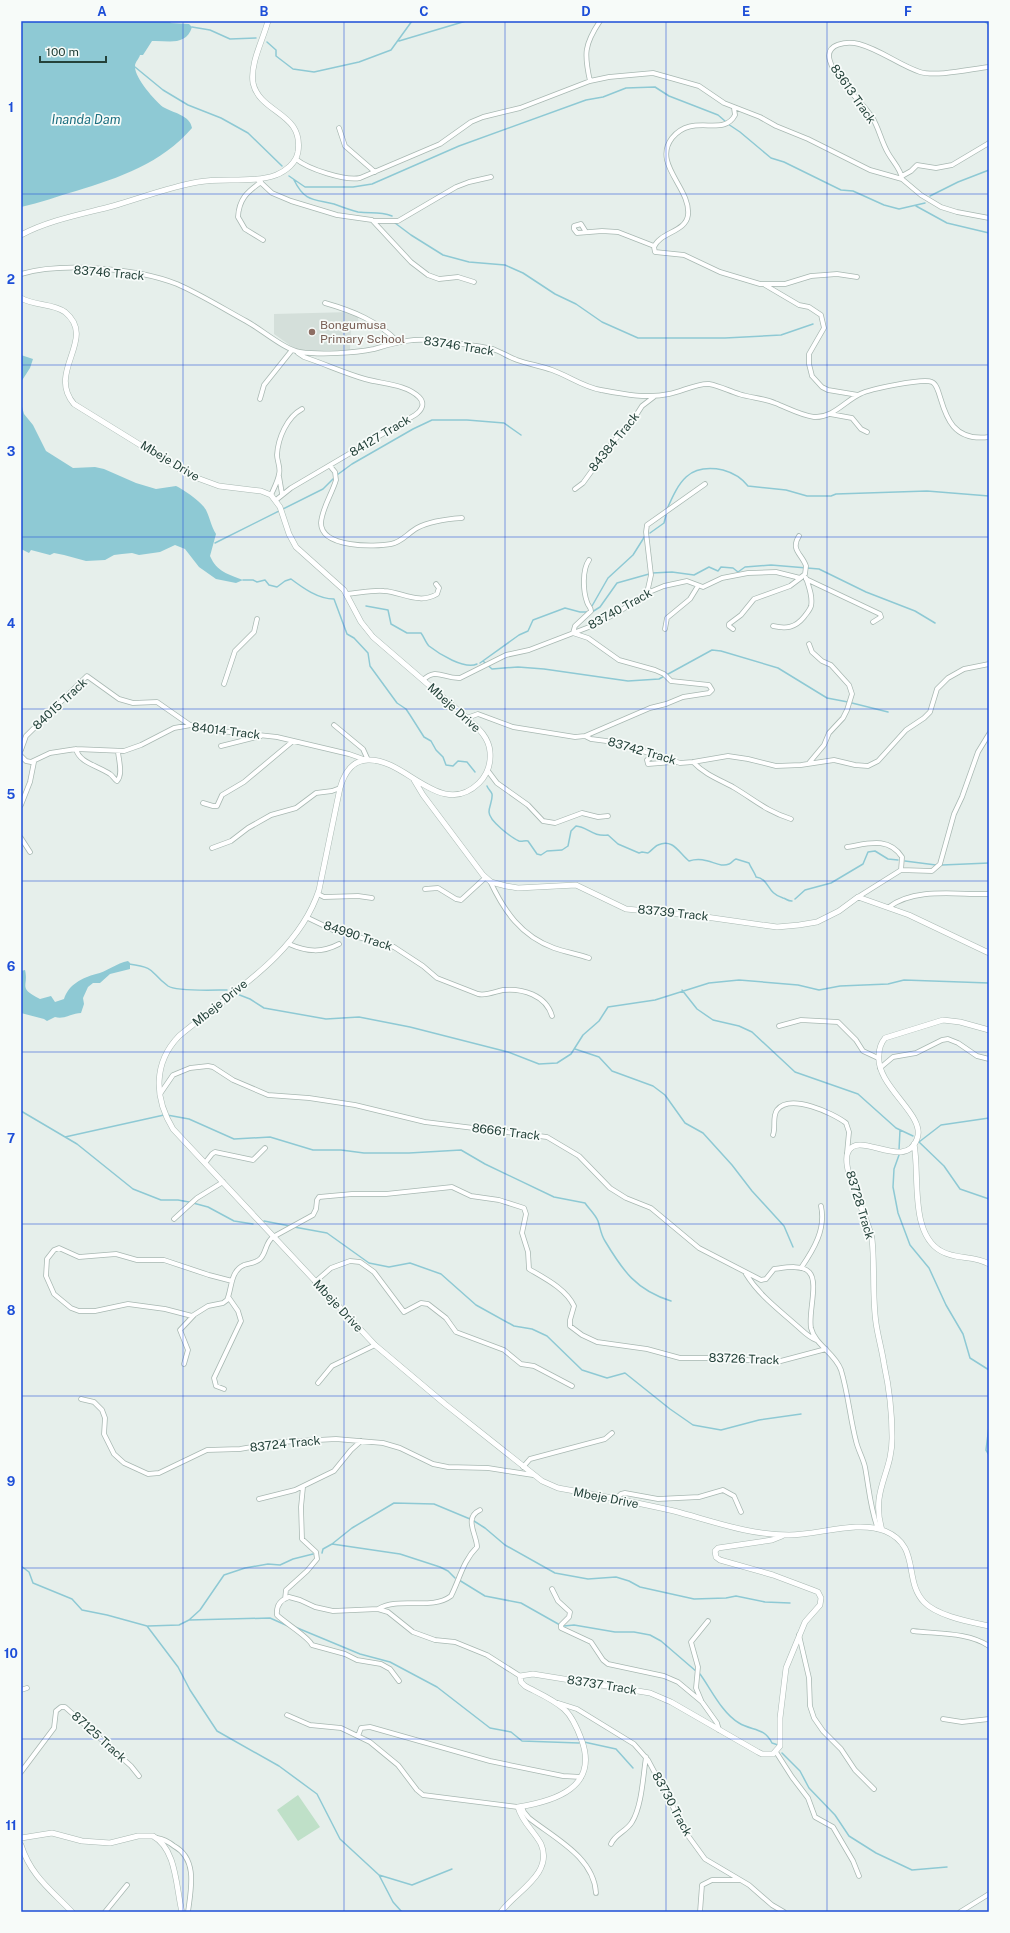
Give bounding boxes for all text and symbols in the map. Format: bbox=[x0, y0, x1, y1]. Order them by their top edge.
text: A bbox=[97, 4, 107, 19]
text: B bbox=[260, 4, 269, 19]
text: C bbox=[419, 4, 429, 19]
text: D bbox=[581, 4, 591, 19]
text: E bbox=[742, 4, 750, 19]
text: F bbox=[904, 4, 912, 19]
scale bar bbox=[40, 38, 106, 64]
text: 100 m bbox=[46, 45, 79, 59]
street label: 83613 Track bbox=[827, 62, 879, 126]
text: 1 bbox=[8, 100, 14, 115]
water label: Inanda Dam bbox=[51, 112, 121, 127]
street label: 83746 Track bbox=[73, 263, 145, 283]
text: 2 bbox=[7, 272, 15, 287]
place label: Bongumusa Primary School bbox=[320, 318, 405, 346]
marker: Bongumusa Primary School bbox=[307, 327, 317, 337]
street label: 83746 Track bbox=[423, 334, 495, 358]
street label: 84384 Track bbox=[586, 409, 642, 474]
street label: 84127 Track bbox=[347, 412, 413, 460]
street label: Mbeje Drive bbox=[138, 438, 202, 484]
text: 3 bbox=[7, 444, 16, 459]
street label: 83740 Track bbox=[586, 586, 655, 632]
text: 4 bbox=[7, 616, 16, 631]
street label: 84015 Track bbox=[30, 675, 90, 733]
street label: Mbeje Drive bbox=[425, 681, 483, 735]
street label: 84014 Track bbox=[191, 720, 261, 742]
street label: 83742 Track bbox=[606, 735, 678, 768]
text: 5 bbox=[7, 787, 16, 802]
street label: 83739 Track bbox=[637, 902, 709, 924]
street label: 84990 Track bbox=[322, 918, 394, 954]
text: 6 bbox=[7, 959, 16, 974]
street label: Mbeje Drive bbox=[190, 977, 250, 1029]
street label: 86661 Track bbox=[471, 1121, 541, 1143]
text: 7 bbox=[7, 1131, 15, 1146]
street label: 83728 Track bbox=[843, 1169, 877, 1241]
street label: Mbeje Drive bbox=[310, 1277, 366, 1335]
text: 8 bbox=[7, 1303, 16, 1318]
street label: 83726 Track bbox=[708, 1351, 780, 1367]
street label: 83724 Track bbox=[249, 1433, 321, 1455]
text: 9 bbox=[7, 1474, 15, 1489]
street label: Mbeje Drive bbox=[572, 1485, 640, 1511]
text: 10 bbox=[4, 1646, 18, 1661]
street label: 83737 Track bbox=[566, 1673, 638, 1697]
street label: 87125 Track bbox=[69, 1709, 129, 1765]
street label: 83730 Track bbox=[649, 1769, 695, 1839]
text: 11 bbox=[5, 1818, 17, 1833]

